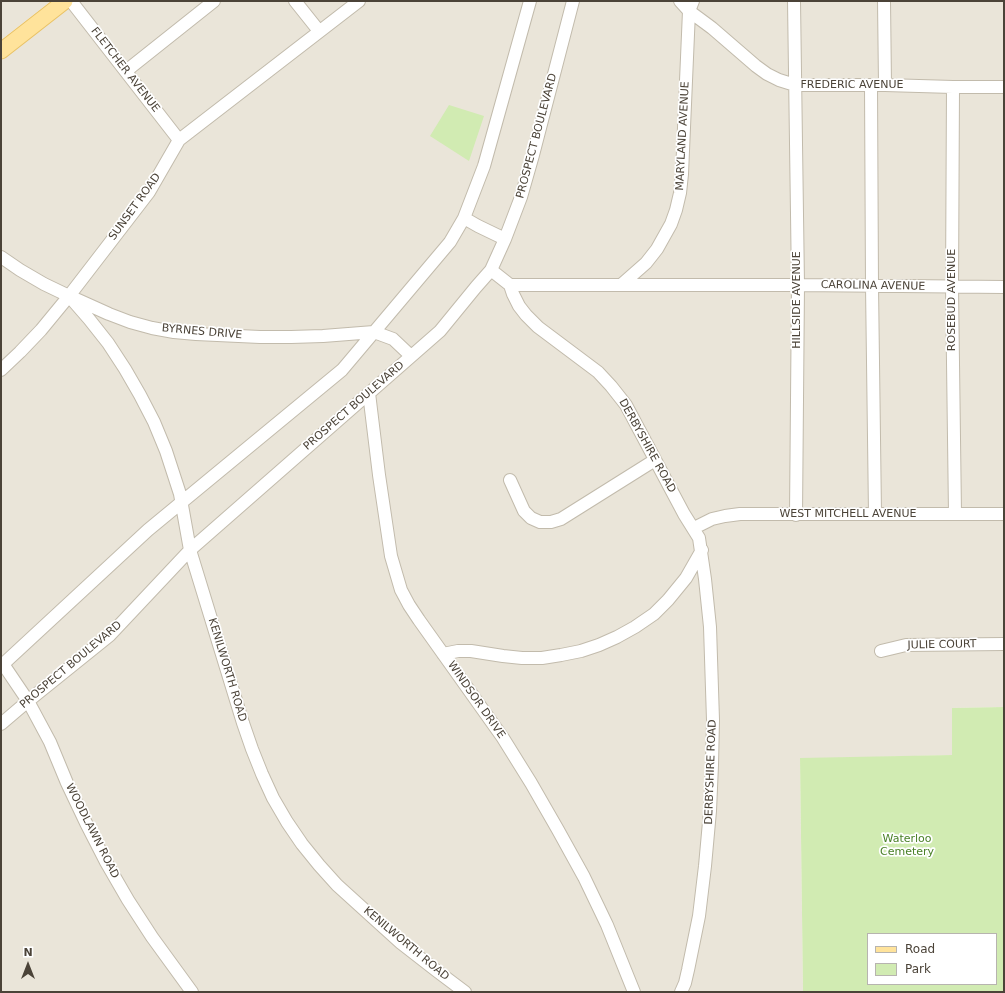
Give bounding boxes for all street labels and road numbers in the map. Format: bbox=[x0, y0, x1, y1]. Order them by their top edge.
street label: FLETCHER AVENUE bbox=[88, 25, 162, 115]
street label: PROSPECT BOULEVARD bbox=[514, 72, 560, 200]
street label: FREDERIC AVENUE bbox=[801, 78, 903, 92]
street label: MARYLAND AVENUE bbox=[674, 81, 692, 191]
street label: SUNSET ROAD bbox=[106, 171, 164, 243]
street label: ROSEBUD AVENUE bbox=[945, 249, 959, 351]
street label: HILLSIDE AVENUE bbox=[790, 251, 804, 349]
street label: CAROLINA AVENUE bbox=[821, 278, 925, 294]
street label: BYRNES DRIVE bbox=[161, 322, 243, 342]
street label: PROSPECT BOULEVARD bbox=[301, 359, 407, 453]
street label: DERBYSHIRE ROAD bbox=[616, 397, 678, 495]
street label: WEST MITCHELL AVENUE bbox=[779, 507, 917, 521]
street label: KENILWORTH ROAD bbox=[205, 617, 249, 723]
street label: PROSPECT BOULEVARD bbox=[17, 618, 125, 712]
street label: JULIE COURT bbox=[907, 638, 977, 652]
street label: WINDSOR DRIVE bbox=[444, 659, 508, 741]
street label: DERBYSHIRE ROAD bbox=[703, 719, 719, 825]
street label: WOODLAWN ROAD bbox=[62, 781, 122, 881]
street label: KENILWORTH ROAD bbox=[360, 904, 452, 984]

